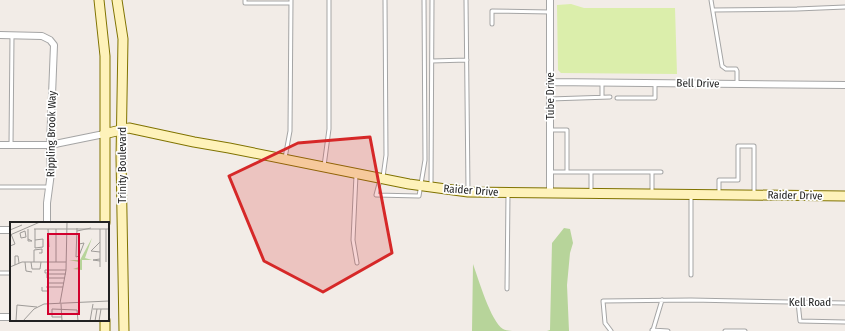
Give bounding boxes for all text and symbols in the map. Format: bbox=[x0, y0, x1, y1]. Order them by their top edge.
street label: Tube Drive bbox=[544, 72, 557, 120]
street label: Bell Drive bbox=[676, 77, 720, 90]
street label: Rippling Brook Way bbox=[44, 91, 59, 177]
street label: Trinity Boulevard bbox=[116, 127, 129, 203]
street label: Raider Drive bbox=[443, 182, 499, 199]
street label: Raider Drive bbox=[767, 189, 823, 202]
inset map bbox=[10, 222, 109, 321]
street label: Kell Road bbox=[789, 296, 831, 309]

